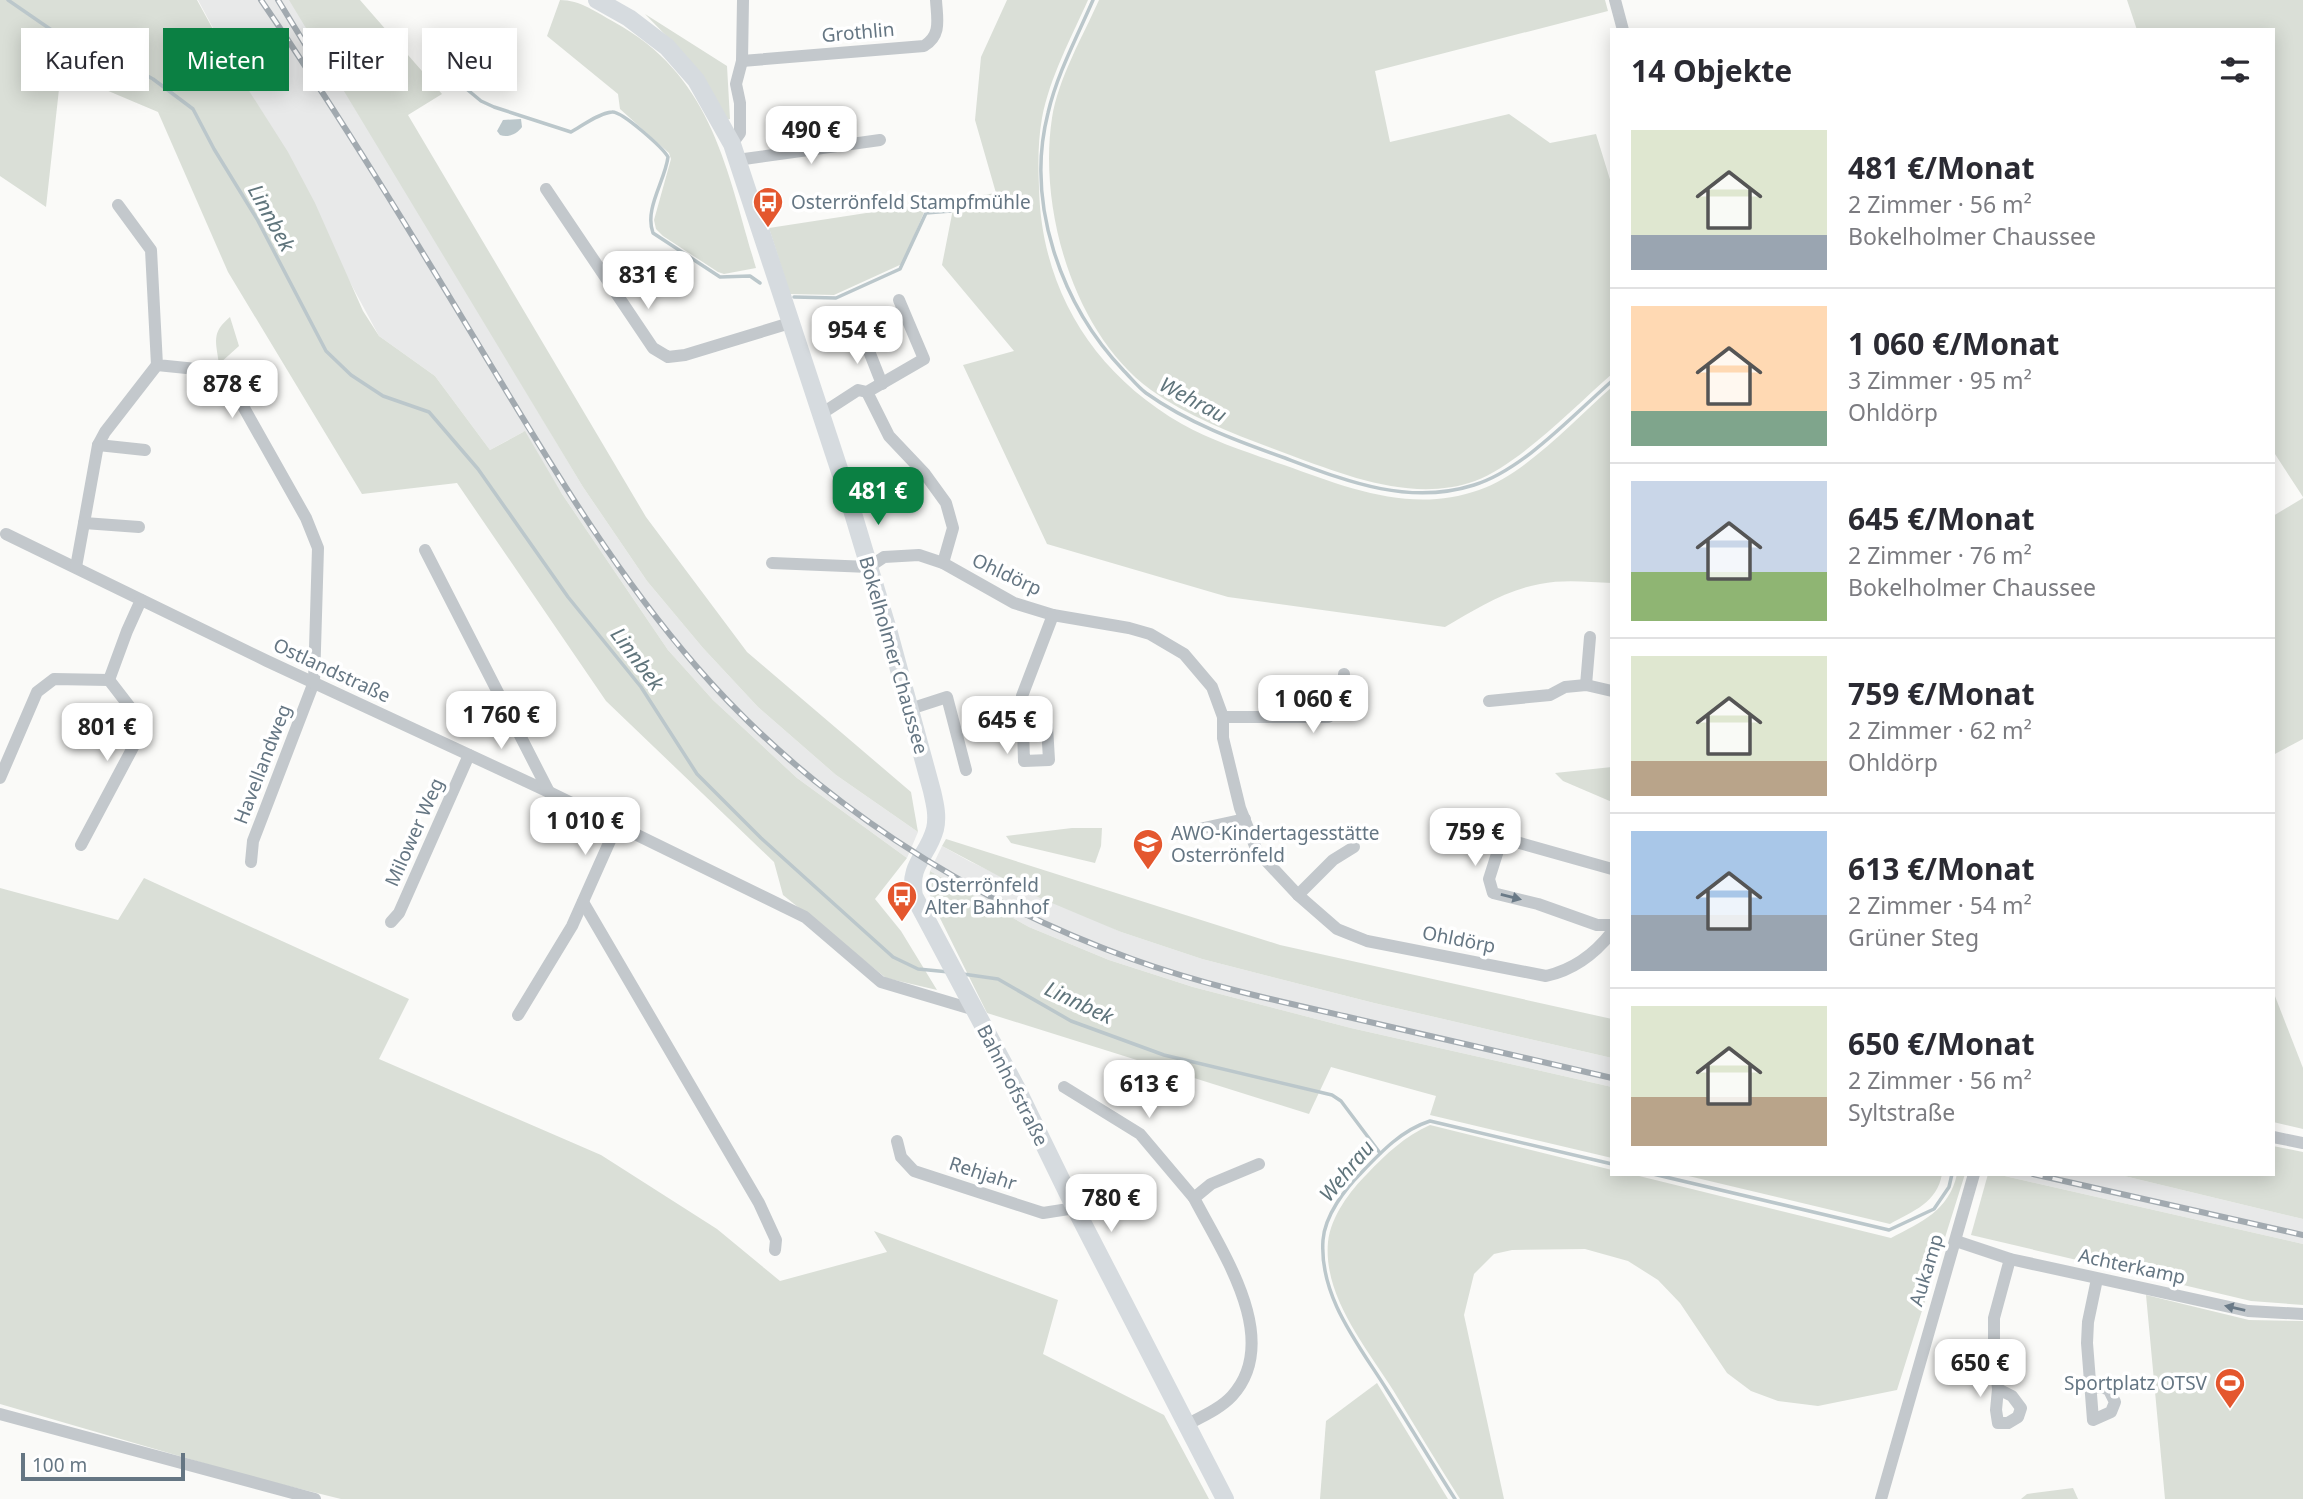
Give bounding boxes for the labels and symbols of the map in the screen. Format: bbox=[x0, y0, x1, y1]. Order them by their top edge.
street label: Grothlin bbox=[821, 16, 895, 48]
pin: 490 € bbox=[762, 106, 860, 166]
water label: Linnbek bbox=[242, 179, 303, 258]
bus stop icon: Osterrönfeld Stampfmühle bbox=[751, 185, 785, 229]
place label: Osterrönfeld Stampfmühle bbox=[791, 189, 1031, 215]
pin: 831 € bbox=[599, 252, 697, 311]
pin: 954 € bbox=[808, 306, 906, 366]
pin: 878 € bbox=[183, 360, 281, 420]
water label: Wehrau bbox=[1155, 370, 1232, 428]
pin: 481 € bbox=[829, 468, 927, 527]
street label: Ohldörp bbox=[968, 547, 1046, 601]
street label: Bokelholmer Chaussee bbox=[853, 553, 935, 757]
water label: Linnbek bbox=[605, 621, 672, 697]
street label: Ostlandstraße bbox=[269, 631, 395, 709]
pin: 1 060 € bbox=[1248, 676, 1378, 735]
pin: 1 760 € bbox=[436, 692, 566, 751]
pin: 645 € bbox=[958, 696, 1056, 756]
street label: Havellandweg bbox=[227, 700, 297, 828]
pin: 801 € bbox=[58, 704, 156, 763]
street label: Milower Weg bbox=[378, 774, 450, 890]
pin: 1 010 € bbox=[520, 798, 650, 857]
pin: 759 € bbox=[1426, 808, 1524, 868]
place label: AWO-Kindertagesstätte Osterrönfeld bbox=[1171, 820, 1380, 868]
school or university icon: AWO-Kindertagesstätte Osterrönfeld bbox=[1131, 827, 1165, 871]
place label: Osterrönfeld Alter Bahnhof bbox=[925, 872, 1050, 920]
bus stop icon: Osterrönfeld Alter Bahnhof bbox=[885, 879, 919, 923]
one-way arrow bbox=[1500, 892, 1522, 903]
street label: Ohldörp bbox=[1420, 919, 1498, 959]
water label: Linnbek bbox=[1041, 974, 1120, 1031]
street label: Bahnhofstraße bbox=[971, 1020, 1055, 1150]
pin: 613 € bbox=[1100, 1060, 1198, 1120]
water label: Wehrau bbox=[1312, 1134, 1380, 1207]
street label: Rehjahr bbox=[946, 1150, 1020, 1196]
pin: 780 € bbox=[1062, 1174, 1160, 1234]
street label: Aukamp bbox=[1903, 1231, 1949, 1309]
street label: Achterkamp bbox=[2076, 1242, 2188, 1290]
one-way arrow bbox=[2224, 1303, 2246, 1314]
pin: 650 € bbox=[1931, 1340, 2029, 1399]
sports icon: Sportplatz OTSV bbox=[2213, 1366, 2247, 1410]
place label: Sportplatz OTSV bbox=[2064, 1370, 2208, 1396]
scale bar bbox=[21, 1450, 186, 1482]

